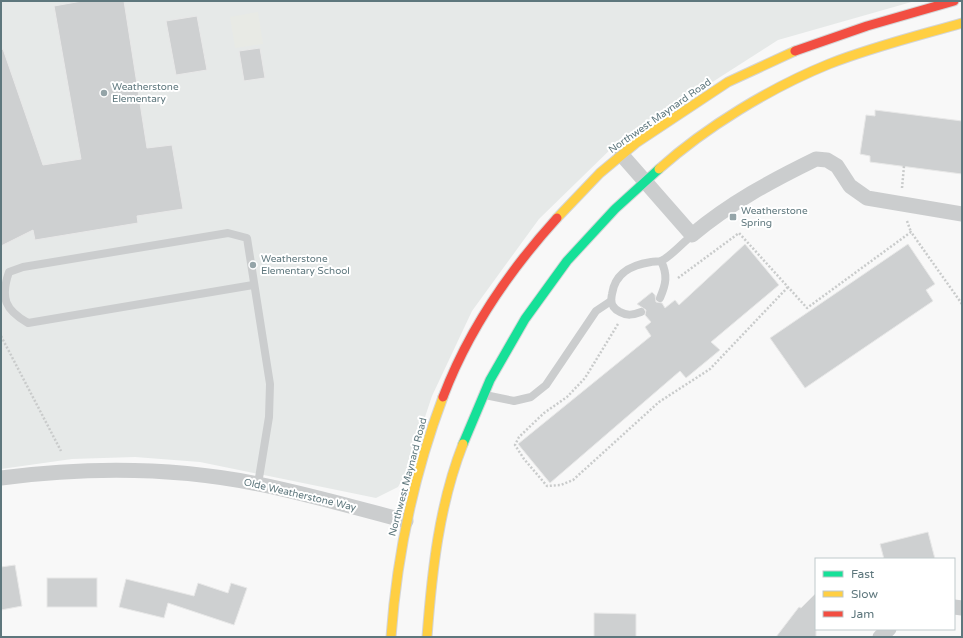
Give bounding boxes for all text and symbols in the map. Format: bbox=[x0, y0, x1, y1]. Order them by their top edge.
street label: Northwest Maynard Road bbox=[606, 76, 714, 156]
place label: Weatherstone Elementary bbox=[112, 81, 179, 105]
marker: Weatherstone Elementary bbox=[99, 88, 109, 98]
place label: Weatherstone Spring bbox=[741, 205, 808, 229]
marker: Weatherstone Spring bbox=[728, 212, 738, 222]
place label: Weatherstone Elementary School bbox=[261, 253, 350, 277]
marker: Weatherstone Elementary School bbox=[248, 260, 258, 270]
street label: Northwest Maynard Road bbox=[386, 416, 430, 538]
street label: Olde Weatherstone Way bbox=[243, 476, 358, 514]
legend bbox=[815, 558, 955, 630]
text: Fast bbox=[851, 567, 875, 581]
text: Slow bbox=[851, 587, 878, 601]
text: Jam bbox=[851, 607, 874, 621]

